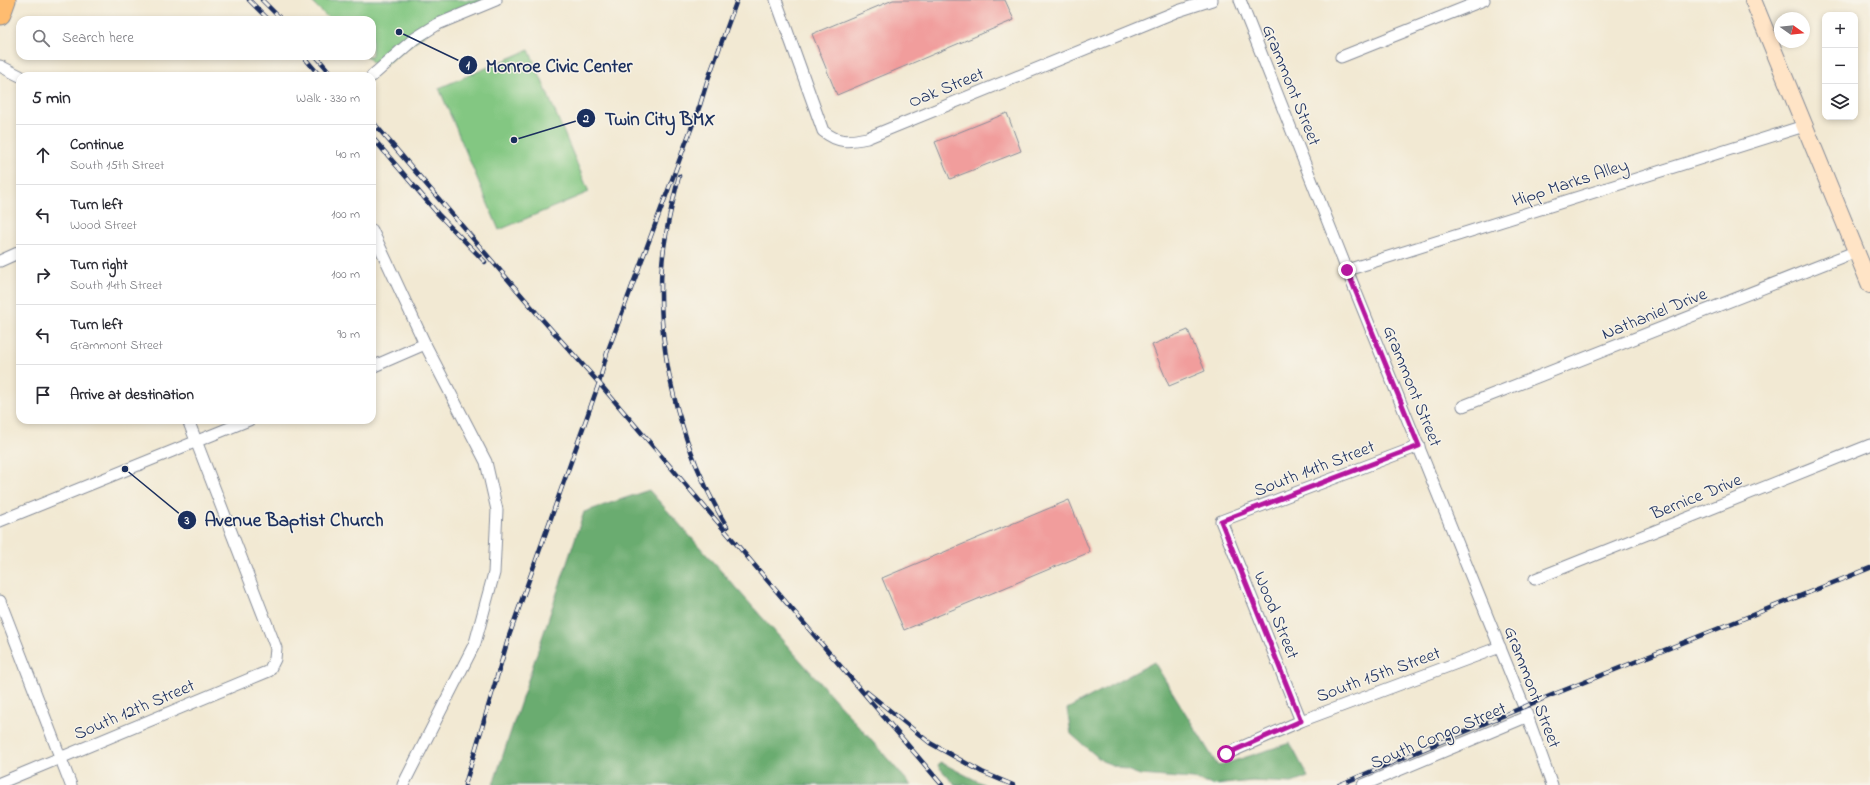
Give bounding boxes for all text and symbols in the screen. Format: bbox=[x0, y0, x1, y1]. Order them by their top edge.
north arrow bbox=[1774, 12, 1810, 48]
map controls bbox=[1822, 12, 1858, 120]
button: + bbox=[1822, 12, 1858, 48]
search box bbox=[16, 16, 376, 60]
street label: Grammont Street bbox=[1254, 21, 1326, 150]
icon: search bbox=[30, 27, 52, 49]
text: Search here bbox=[62, 27, 134, 49]
button: − bbox=[1822, 48, 1858, 84]
callout: Monroe Civic Center bbox=[458, 50, 641, 81]
text: Monroe Civic Center bbox=[486, 54, 633, 81]
text: 1 bbox=[466, 57, 470, 75]
street label: Oak Street bbox=[905, 62, 988, 116]
button: layers bbox=[1822, 84, 1858, 120]
text: 5 min bbox=[32, 86, 71, 111]
text: Walk · 330 m bbox=[296, 89, 360, 108]
callout: Twin City BMX bbox=[576, 102, 723, 133]
text: Twin City BMX bbox=[605, 107, 715, 136]
text: 2 bbox=[582, 110, 589, 128]
text: Continue bbox=[70, 134, 124, 156]
icon: ahead bbox=[32, 144, 54, 166]
text: 40 m bbox=[336, 145, 360, 164]
street label: Hipp Marks Alley bbox=[1509, 153, 1632, 215]
text: South 15th Street bbox=[70, 156, 164, 175]
text: Turn left bbox=[70, 194, 123, 216]
icon: left bbox=[32, 204, 54, 226]
text: 100 m bbox=[331, 205, 360, 224]
text: Wood Street bbox=[70, 216, 137, 235]
text: Turn right bbox=[70, 254, 128, 276]
route end bbox=[1338, 261, 1356, 279]
icon: right bbox=[32, 264, 54, 286]
text: 100 m bbox=[331, 265, 360, 284]
text: South 14th Street bbox=[70, 276, 162, 295]
street label: Nathaniel Drive bbox=[1598, 282, 1712, 348]
text: Turn left bbox=[70, 314, 123, 336]
street label: Grammont Street bbox=[1375, 322, 1447, 451]
icon: left bbox=[32, 324, 54, 346]
text: 90 m bbox=[337, 325, 360, 344]
text: Grammont Street bbox=[70, 336, 163, 355]
icon: arrive bbox=[32, 384, 54, 406]
text: Arrive at destination bbox=[70, 384, 194, 406]
street label: South 14th Street bbox=[1250, 435, 1379, 505]
street label: Bernice Drive bbox=[1646, 467, 1747, 528]
callout: Avenue Baptist Church bbox=[177, 504, 392, 535]
text: Avenue Baptist Church bbox=[204, 508, 384, 535]
text: 3 bbox=[184, 512, 190, 530]
street label: Wood Street bbox=[1246, 568, 1305, 664]
street label: Grammont Street bbox=[1496, 623, 1566, 752]
street label: South 15th Street bbox=[1313, 641, 1445, 710]
street label: South 12th Street bbox=[70, 674, 199, 748]
street label: South Congo Street bbox=[1367, 696, 1511, 778]
route start bbox=[1217, 745, 1235, 763]

